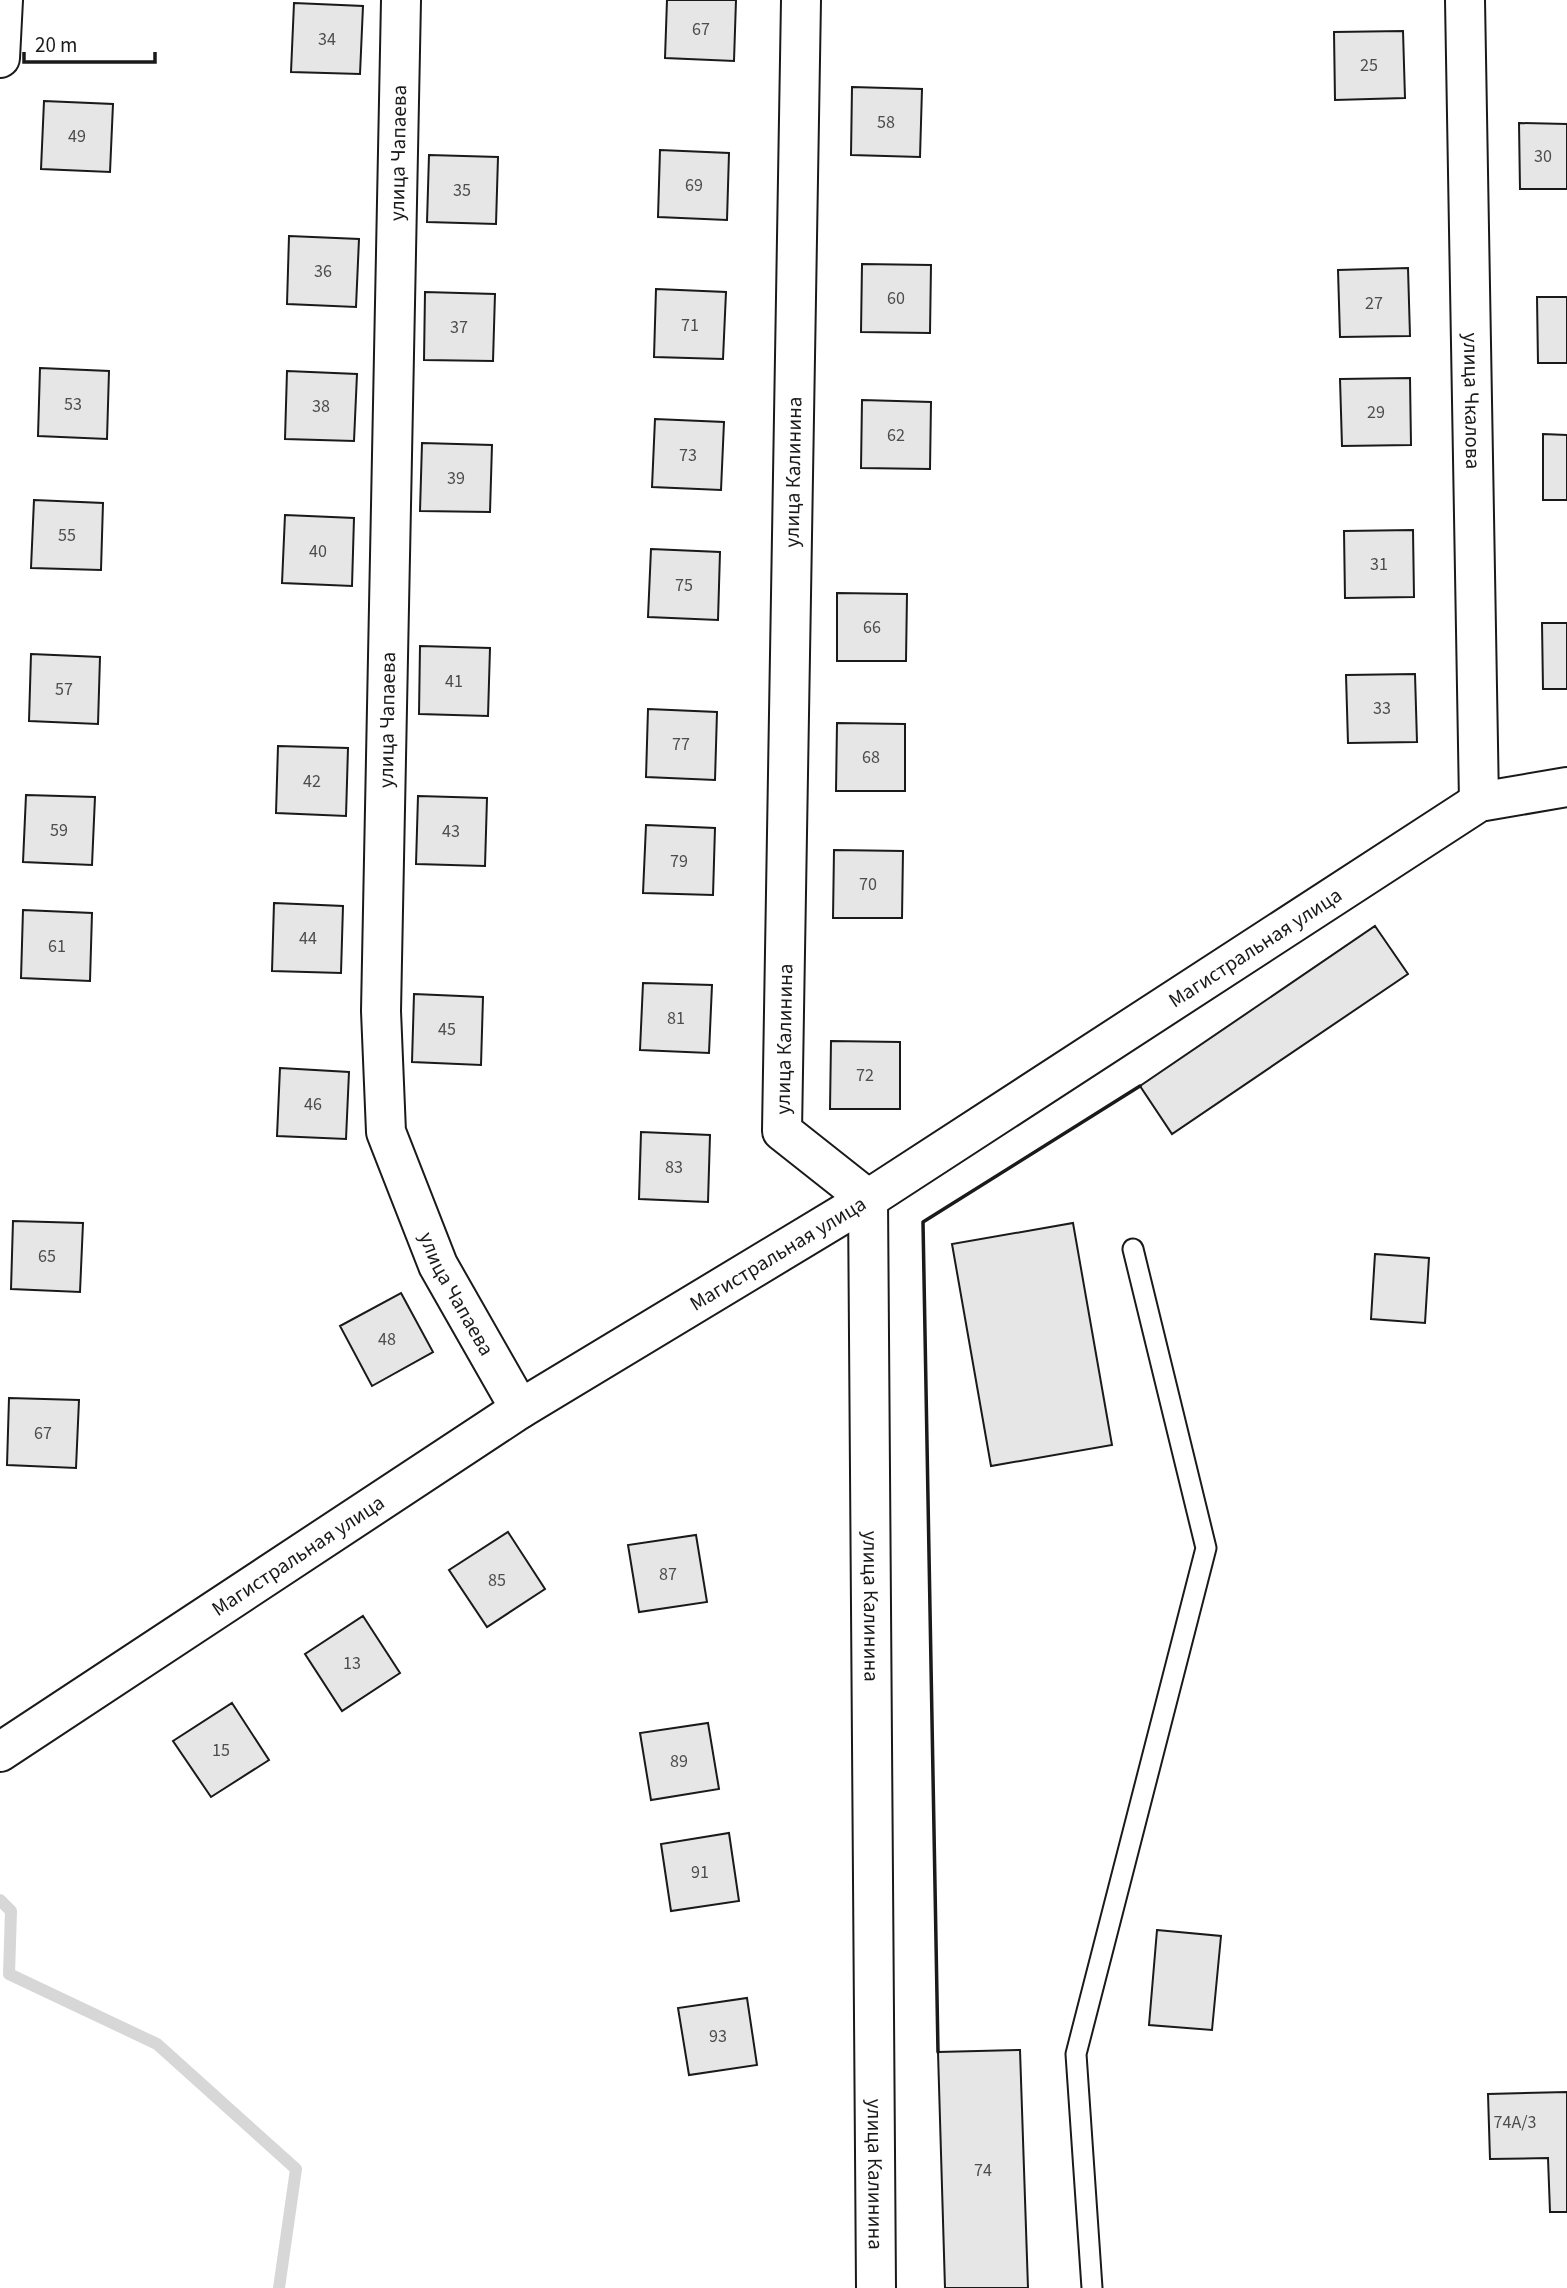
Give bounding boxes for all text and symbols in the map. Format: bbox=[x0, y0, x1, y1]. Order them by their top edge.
house number: 67 bbox=[692, 17, 710, 42]
scale bar bbox=[24, 21, 156, 65]
house number: 34 bbox=[318, 27, 336, 52]
text: 20 m bbox=[35, 30, 77, 60]
house number: 25 bbox=[1360, 53, 1378, 78]
street label: улица Чапаева bbox=[382, 85, 414, 221]
house number: 58 bbox=[877, 110, 895, 135]
house number: 49 bbox=[68, 124, 86, 149]
house number: 30 bbox=[1534, 144, 1552, 169]
house number: 69 bbox=[685, 173, 703, 198]
house number: 35 bbox=[453, 178, 471, 203]
house number: 36 bbox=[314, 259, 332, 284]
house number: 60 bbox=[887, 286, 905, 311]
house number: 27 bbox=[1365, 291, 1383, 316]
house number: 71 bbox=[681, 313, 699, 338]
house number: 37 bbox=[450, 315, 468, 340]
street label: улица Чкалова bbox=[1456, 332, 1488, 469]
house number: 53 bbox=[64, 392, 82, 417]
house number: 38 bbox=[312, 394, 330, 419]
street label: улица Калинина bbox=[777, 396, 809, 548]
house number: 29 bbox=[1367, 400, 1385, 425]
house number: 62 bbox=[887, 423, 905, 448]
house number: 73 bbox=[679, 443, 697, 468]
house number: 39 bbox=[447, 466, 465, 491]
house number: 55 bbox=[58, 523, 76, 548]
house number: 40 bbox=[309, 539, 327, 564]
house number: 31 bbox=[1370, 552, 1388, 577]
house number: 75 bbox=[675, 573, 693, 598]
house number: 66 bbox=[863, 615, 881, 640]
street label: улица Чапаева bbox=[371, 652, 403, 788]
house number: 41 bbox=[445, 669, 463, 694]
house number: 57 bbox=[55, 677, 73, 702]
house number: 33 bbox=[1373, 696, 1391, 721]
house number: 77 bbox=[672, 732, 690, 757]
house number: 68 bbox=[862, 745, 880, 770]
house number: 42 bbox=[303, 769, 321, 794]
house number: 59 bbox=[50, 818, 68, 843]
house number: 43 bbox=[442, 819, 460, 844]
house number: 79 bbox=[670, 849, 688, 874]
house number: 70 bbox=[859, 872, 877, 897]
street label: Магистральная улица bbox=[1162, 880, 1348, 1015]
house number: 44 bbox=[299, 926, 317, 951]
house number: 61 bbox=[48, 934, 66, 959]
street label: улица Калинина bbox=[768, 963, 800, 1115]
house number: 81 bbox=[667, 1006, 685, 1031]
house number: 45 bbox=[438, 1017, 456, 1042]
house number: 72 bbox=[856, 1063, 874, 1088]
house number: 46 bbox=[304, 1092, 322, 1117]
house number: 83 bbox=[665, 1155, 683, 1180]
street label: Магистральная улица bbox=[684, 1189, 872, 1318]
street label: улица Чапаева bbox=[412, 1228, 502, 1361]
house number: 65 bbox=[38, 1244, 56, 1269]
house number: 48 bbox=[378, 1327, 396, 1352]
house number: 67 bbox=[34, 1421, 52, 1446]
street label: Магистральная улица bbox=[206, 1487, 390, 1623]
street label: улица Калинина bbox=[855, 1530, 887, 1682]
house number: 87 bbox=[659, 1562, 677, 1587]
house number: 85 bbox=[488, 1568, 506, 1593]
house number: 13 bbox=[343, 1651, 361, 1676]
house number: 15 bbox=[212, 1738, 230, 1763]
house number: 89 bbox=[670, 1749, 688, 1774]
house number: 91 bbox=[691, 1860, 709, 1885]
house number: 93 bbox=[709, 2024, 727, 2049]
street label: улица Калинина bbox=[860, 2098, 891, 2250]
house number: 74А/3 bbox=[1494, 2110, 1537, 2135]
house number: 74 bbox=[974, 2158, 992, 2183]

